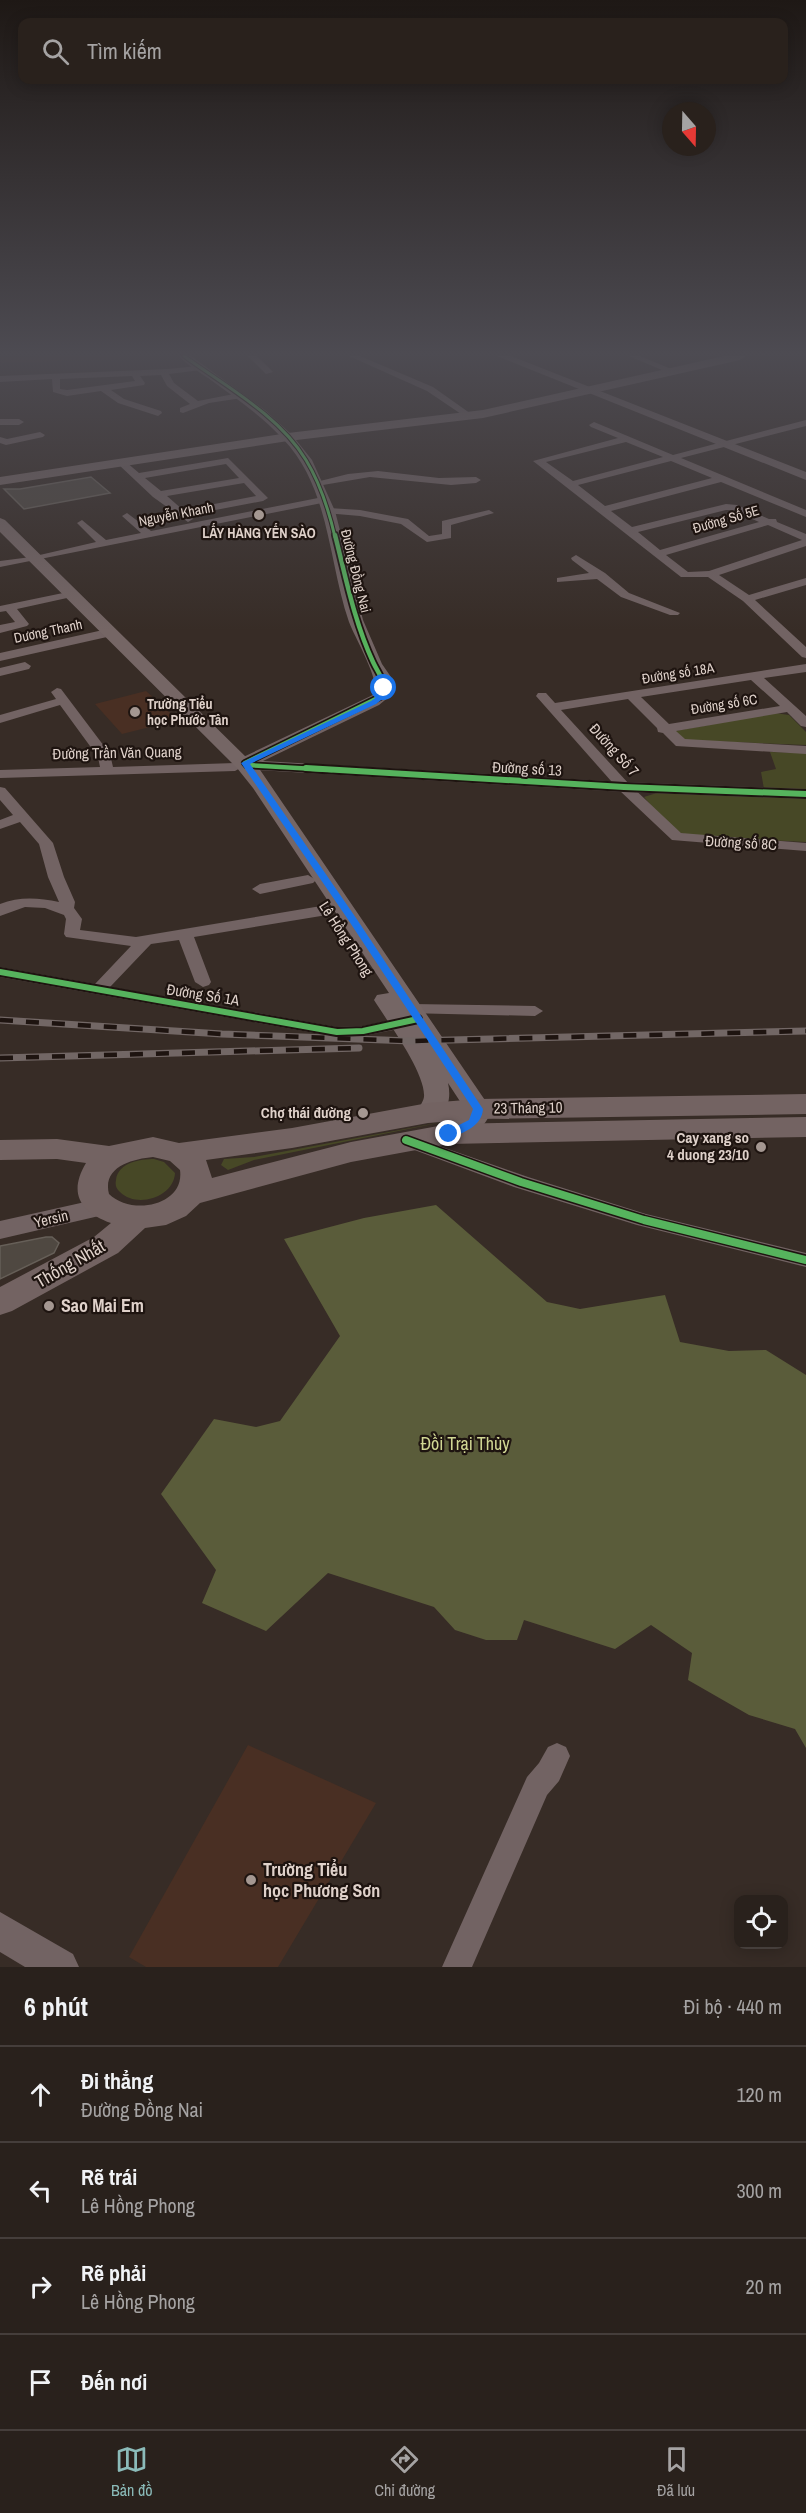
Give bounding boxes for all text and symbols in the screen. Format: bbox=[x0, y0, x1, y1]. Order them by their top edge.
search box bbox=[18, 18, 788, 84]
icon: search bbox=[39, 35, 72, 68]
text: Tìm kiếm bbox=[87, 36, 162, 66]
north arrow bbox=[662, 102, 716, 156]
street label: Nguyễn Khanh bbox=[137, 498, 215, 530]
street label: Đường Số 5E bbox=[691, 501, 761, 537]
marker: LẤY HÀNG YẾN SÀO bbox=[252, 508, 266, 522]
place label: LẤY HÀNG YẾN SÀO bbox=[202, 523, 316, 542]
street label: Đường Đồng Nai bbox=[337, 527, 375, 615]
street label: Dương Thanh bbox=[12, 615, 84, 647]
street label: Đường số 18A bbox=[641, 658, 716, 688]
route start bbox=[370, 674, 396, 700]
street label: Đường số 6C bbox=[689, 690, 759, 718]
place label: Trường Tiểu học Phước Tân bbox=[147, 695, 228, 729]
marker: Trường Tiểu học Phước Tân bbox=[128, 705, 142, 719]
street label: Đường Số 7 bbox=[585, 718, 644, 781]
street label: Đường Trần Văn Quang bbox=[52, 741, 182, 764]
street label: Đường số 13 bbox=[492, 756, 563, 781]
street label: Đường số 8C bbox=[705, 830, 778, 855]
street label: Lê Hồng Phong bbox=[314, 897, 379, 980]
street label: Đường Số 1A bbox=[165, 978, 242, 1011]
street label: 23 Tháng 10 bbox=[493, 1096, 563, 1119]
place label: Chợ thái đường bbox=[261, 1102, 351, 1123]
marker: Chợ thái đường bbox=[356, 1106, 370, 1120]
route end bbox=[435, 1120, 461, 1146]
place label: Cay xang so 4 duong 23/10 bbox=[667, 1127, 749, 1165]
marker: Cay xang so 4 duong 23/10 bbox=[754, 1140, 768, 1154]
street label: Yersin bbox=[32, 1204, 70, 1233]
street label: Thống Nhất bbox=[30, 1233, 109, 1294]
place label: Sao Mai Em bbox=[61, 1293, 144, 1318]
marker: Sao Mai Em bbox=[42, 1299, 56, 1313]
park label: Đồi Trại Thủy bbox=[420, 1431, 510, 1456]
place label: Trường Tiểu học Phương Sơn bbox=[263, 1857, 380, 1903]
marker: Trường Tiểu học Phương Sơn bbox=[244, 1873, 258, 1887]
map controls bbox=[734, 1895, 788, 1949]
button: locate bbox=[734, 1895, 788, 1949]
text: 6 phút bbox=[24, 1989, 88, 2024]
text: Đi bộ · 440 m bbox=[684, 1993, 782, 2020]
text: Đi thẳng bbox=[81, 2066, 153, 2096]
icon: ahead bbox=[24, 2078, 57, 2111]
text: 120 m bbox=[736, 2081, 782, 2108]
text: Đường Đồng Nai bbox=[81, 2096, 203, 2123]
text: Rẽ trái bbox=[81, 2162, 137, 2192]
icon: left bbox=[24, 2174, 57, 2207]
text: 300 m bbox=[736, 2177, 782, 2204]
text: Lê Hồng Phong bbox=[81, 2192, 195, 2219]
text: Rẽ phải bbox=[81, 2258, 146, 2288]
icon: right bbox=[24, 2270, 57, 2303]
text: 20 m bbox=[746, 2273, 782, 2300]
text: Lê Hồng Phong bbox=[81, 2288, 195, 2315]
icon: arrive bbox=[24, 2366, 57, 2399]
text: Đến nơi bbox=[81, 2367, 147, 2397]
tab: Bản đồ bbox=[111, 2443, 153, 2501]
tab: Chỉ đường bbox=[375, 2443, 435, 2501]
tab: Đã lưu bbox=[657, 2443, 695, 2501]

